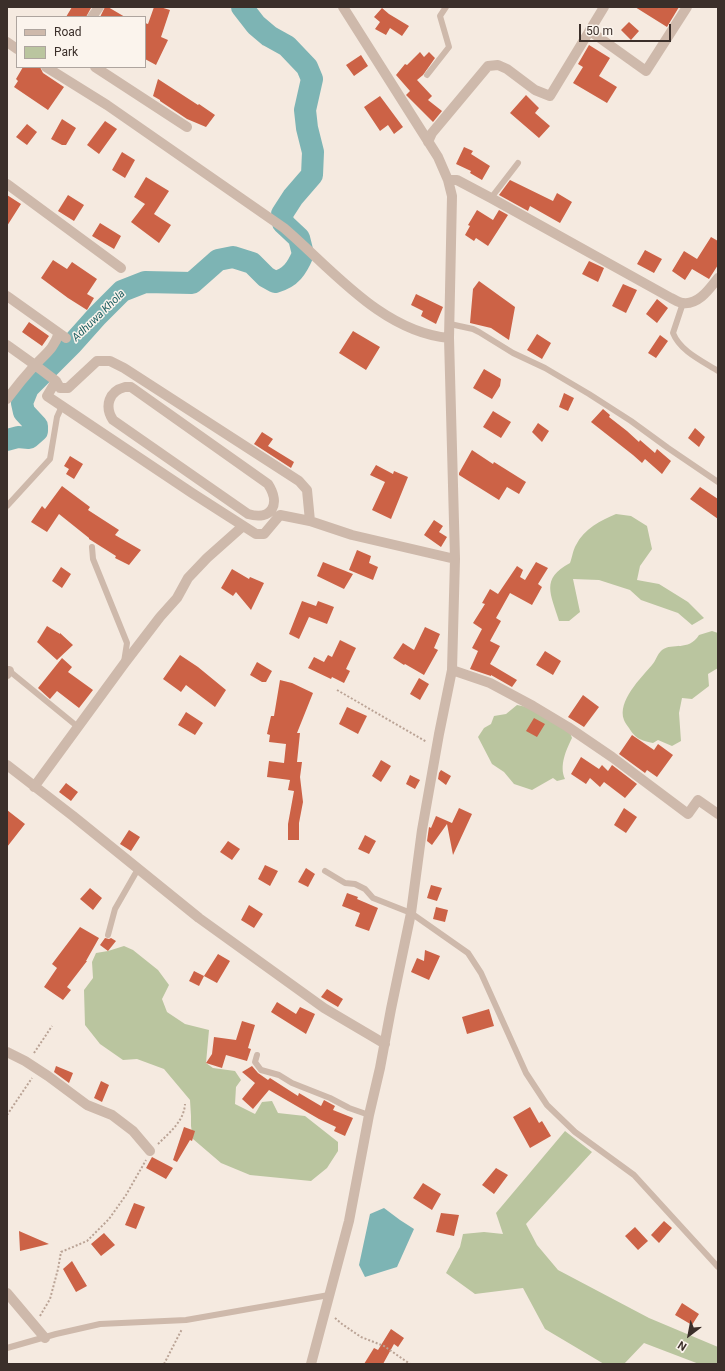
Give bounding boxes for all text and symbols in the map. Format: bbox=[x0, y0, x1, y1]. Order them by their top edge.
legend bbox=[16, 16, 146, 68]
scale bar bbox=[581, 16, 673, 42]
text: 50 m bbox=[586, 24, 613, 38]
text: Road bbox=[54, 25, 82, 39]
text: Park bbox=[54, 45, 78, 59]
water label: Adhuwa Khola bbox=[70, 288, 128, 344]
north arrow bbox=[669, 1315, 709, 1355]
text: N bbox=[676, 1338, 689, 1353]

